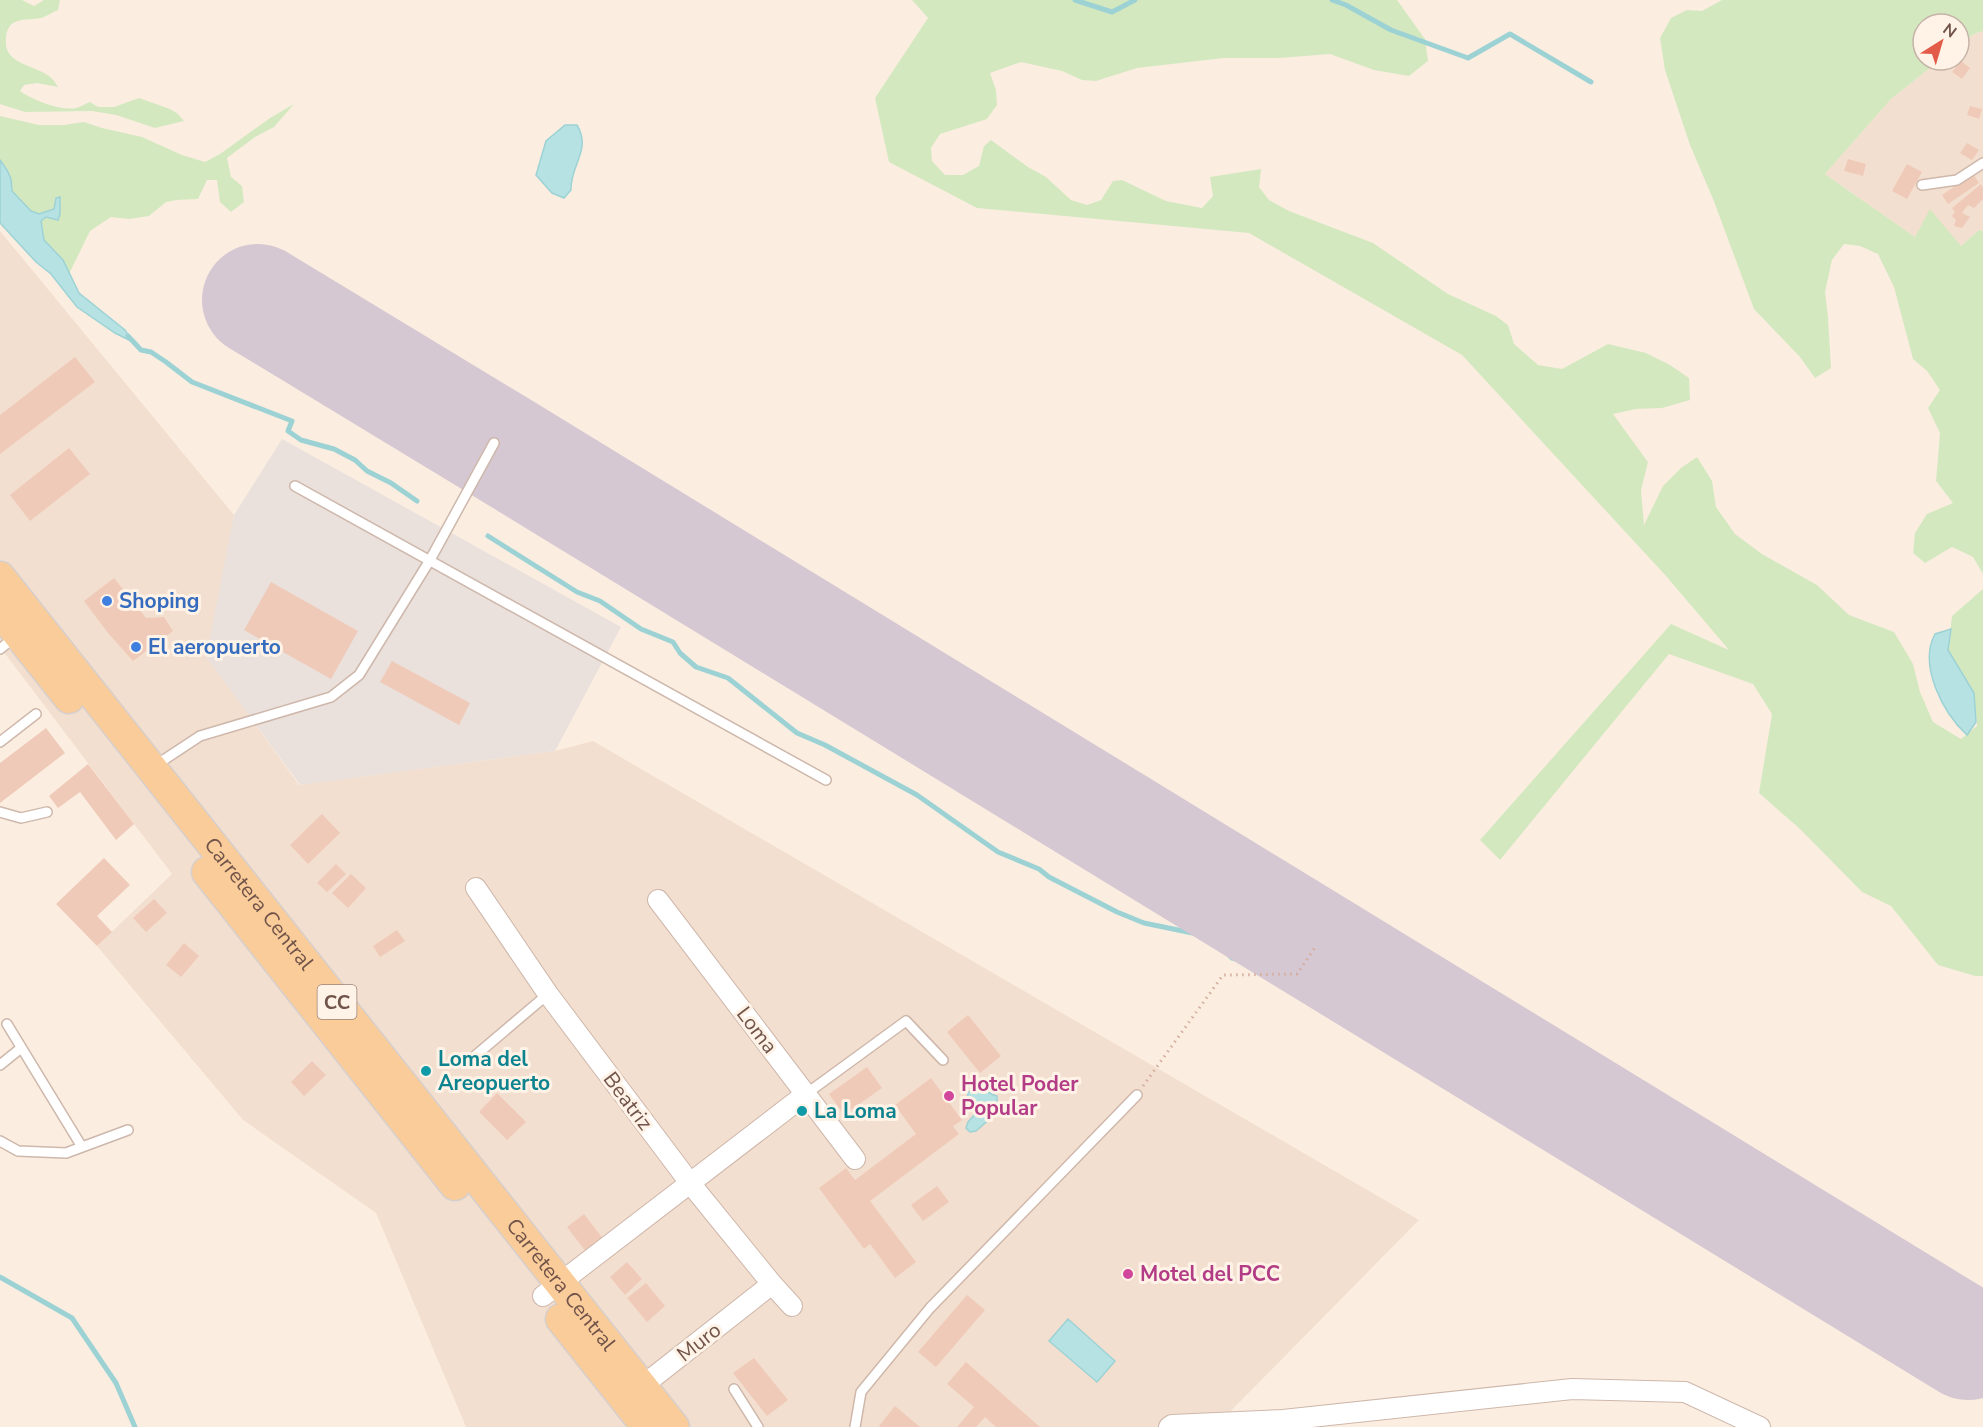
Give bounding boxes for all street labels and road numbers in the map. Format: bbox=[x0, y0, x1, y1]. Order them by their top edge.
street label: Carretera Central bbox=[198, 832, 321, 977]
road number: CC bbox=[318, 985, 356, 1019]
street label: Loma bbox=[730, 1001, 784, 1059]
street label: Beatriz bbox=[597, 1066, 659, 1136]
street label: Carretera Central bbox=[500, 1212, 623, 1357]
street label: Muro bbox=[671, 1316, 727, 1368]

